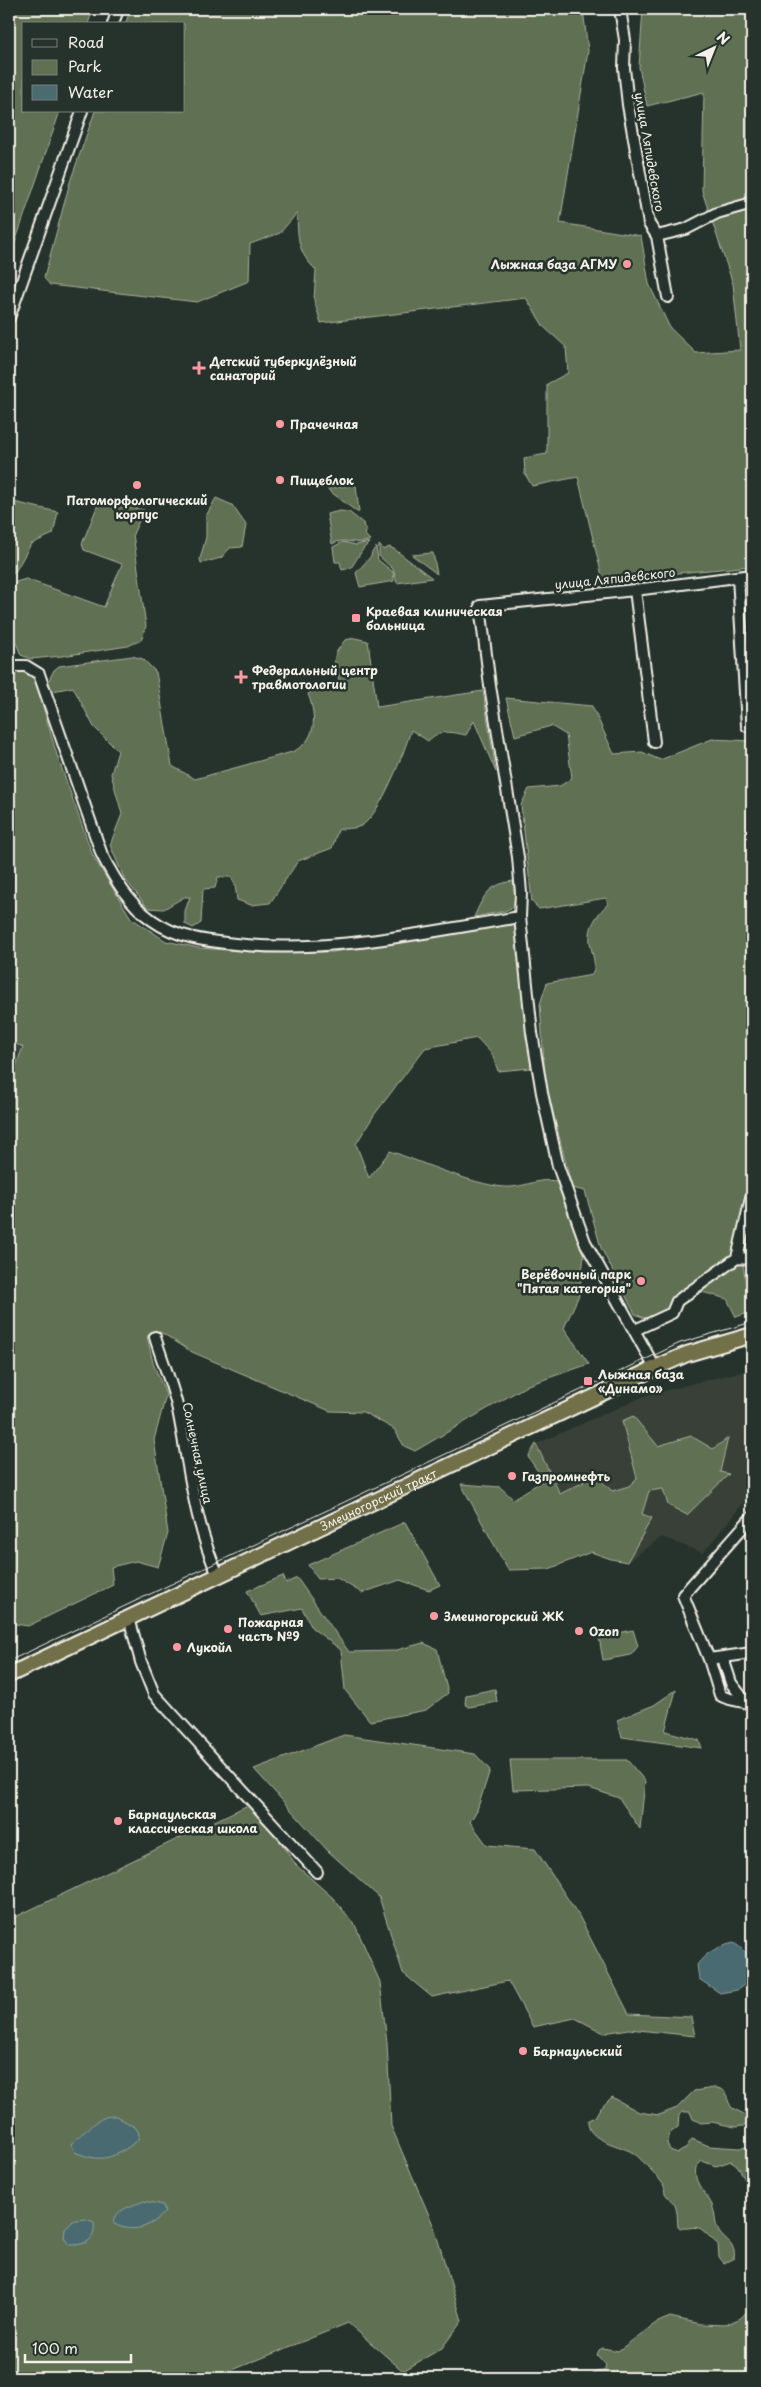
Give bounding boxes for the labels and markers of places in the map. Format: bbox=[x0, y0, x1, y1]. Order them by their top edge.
place label: Лыжная база АГМУ bbox=[491, 255, 617, 273]
marker: Лыжная база АГМУ bbox=[621, 258, 633, 270]
place label: Детский туберкулёзный санаторий bbox=[209, 352, 357, 384]
marker: Детский туберкулёзный санаторий bbox=[192, 361, 206, 375]
place label: Прачечная bbox=[290, 415, 358, 433]
marker: Прачечная bbox=[274, 418, 286, 430]
place label: Пищеблок bbox=[290, 471, 354, 489]
marker: Пищеблок bbox=[274, 474, 286, 486]
marker: Патоморфологический корпус bbox=[131, 479, 143, 491]
place label: Патоморфологический корпус bbox=[66, 491, 208, 523]
place label: Краевая клиническая больница bbox=[366, 602, 503, 634]
marker: Краевая клиническая больница bbox=[350, 612, 362, 624]
place label: Федеральный центр травмотологии bbox=[252, 661, 378, 693]
marker: Федеральный центр травмотологии bbox=[234, 670, 248, 684]
place label: Верёвочный парк "Пятая категория" bbox=[517, 1265, 631, 1297]
marker: Верёвочный парк "Пятая категория" bbox=[635, 1275, 647, 1287]
place label: Лыжная база «Динамо» bbox=[598, 1365, 685, 1397]
marker: Лыжная база «Динамо» bbox=[582, 1375, 594, 1387]
place label: Газпромнефть bbox=[522, 1467, 610, 1485]
marker: Газпромнефть bbox=[506, 1470, 518, 1482]
place label: Змеиногорский ЖК bbox=[443, 1607, 564, 1625]
marker: Змеиногорский ЖК bbox=[428, 1610, 440, 1622]
place label: Пожарная часть №9 bbox=[238, 1613, 304, 1645]
place label: Ozon bbox=[589, 1622, 619, 1640]
marker: Пожарная часть №9 bbox=[222, 1623, 234, 1635]
marker: Ozon bbox=[573, 1625, 585, 1637]
place label: Лукойл bbox=[187, 1638, 232, 1656]
marker: Лукойл bbox=[171, 1641, 183, 1653]
place label: Барнаульская классическая школа bbox=[128, 1805, 258, 1837]
marker: Барнаульская классическая школа bbox=[112, 1815, 124, 1827]
place label: Барнаульский bbox=[533, 2042, 622, 2060]
marker: Барнаульский bbox=[517, 2045, 529, 2057]

